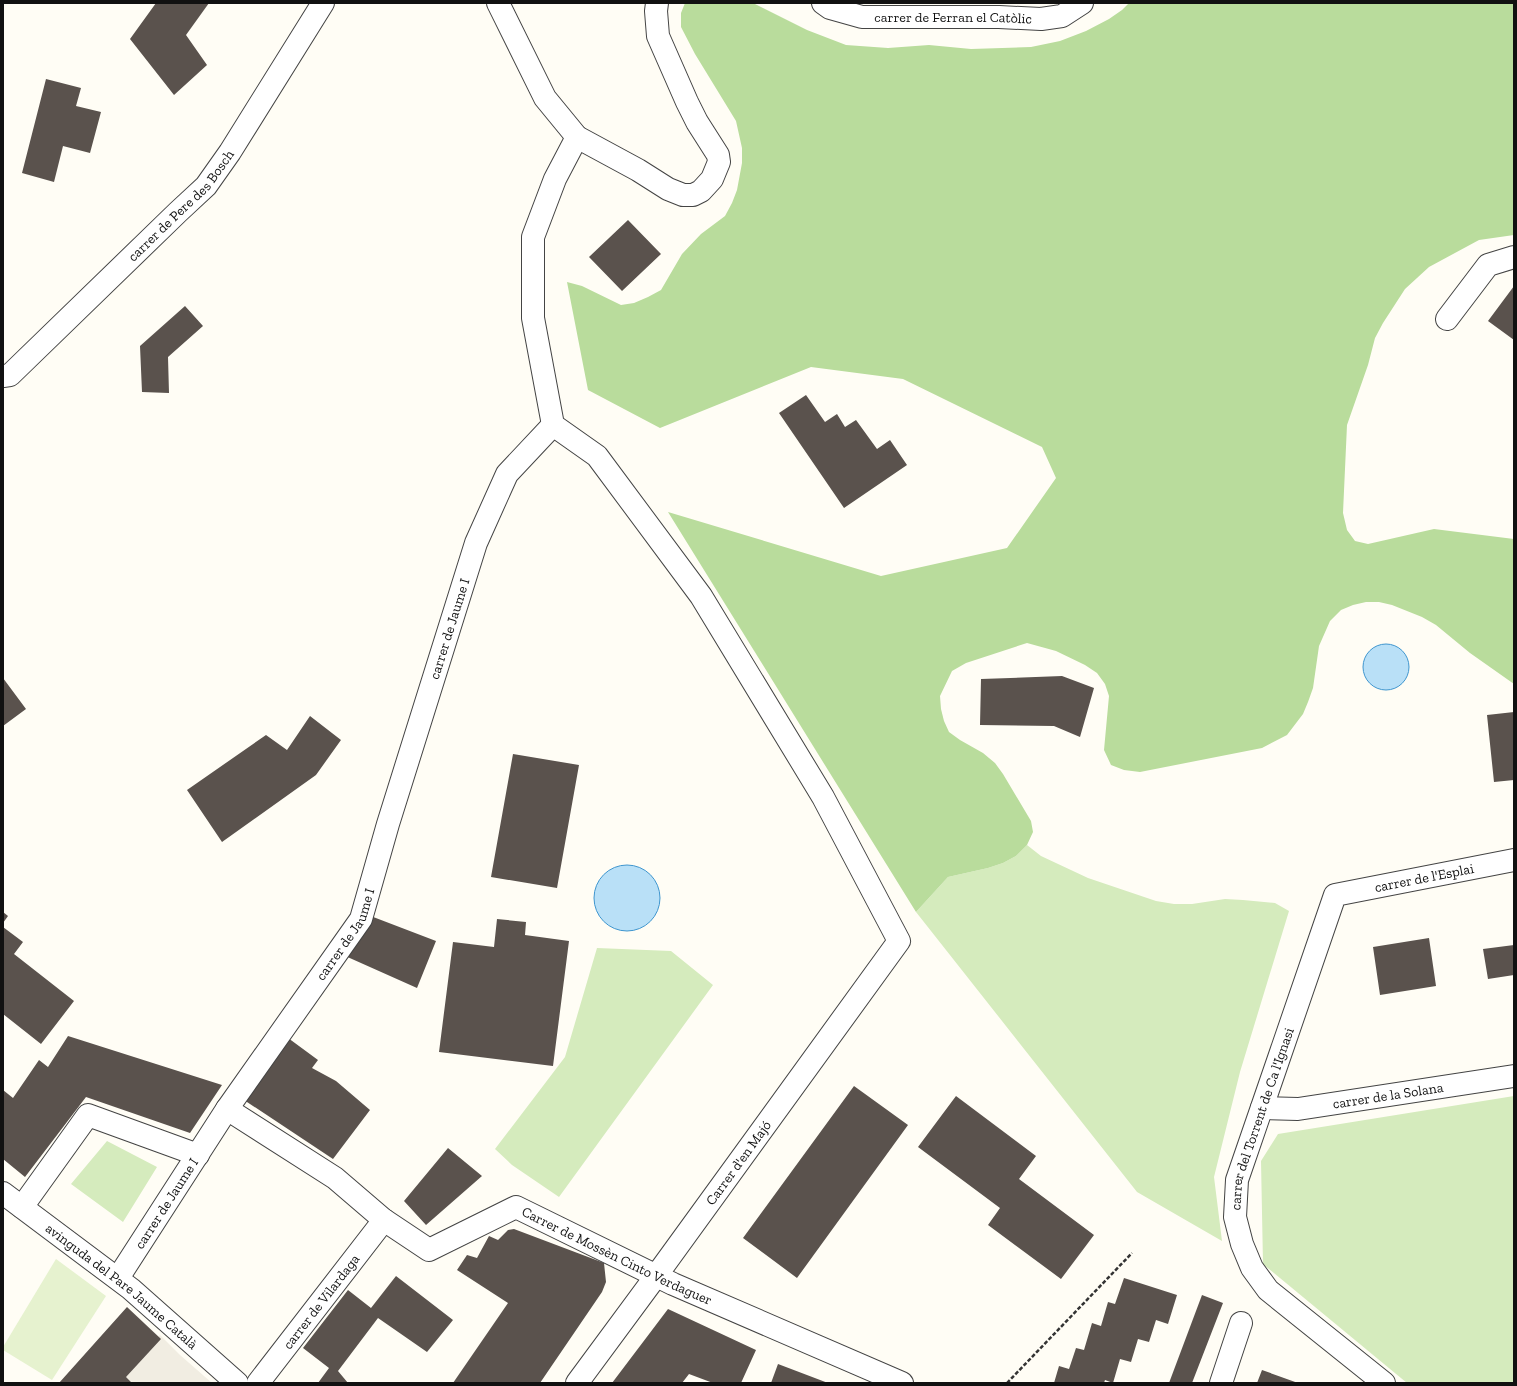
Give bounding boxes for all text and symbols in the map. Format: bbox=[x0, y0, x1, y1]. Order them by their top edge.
street label: carrer de Ferran el Catòlic bbox=[874, 8, 1032, 27]
street label: carrer de Pere des Bosch bbox=[124, 146, 238, 265]
street label: carrer de Jaume I bbox=[425, 576, 473, 681]
street label: carrer de l'Esplai bbox=[1373, 860, 1475, 896]
street label: carrer de Jaume I bbox=[312, 886, 378, 984]
street label: carrer del Torrent de Ca l'Ignasi bbox=[1227, 1025, 1297, 1211]
street label: carrer de la Solana bbox=[1332, 1078, 1445, 1112]
street label: Carrer d'en Majó bbox=[702, 1117, 775, 1208]
street label: carrer de Jaume I bbox=[131, 1155, 202, 1252]
street label: Carrer de Mossèn Cinto Verdaguer bbox=[519, 1203, 715, 1308]
street label: avinguda del Pare Jaume Català bbox=[42, 1220, 201, 1353]
street label: carrer de Vilardaga bbox=[279, 1250, 363, 1352]

